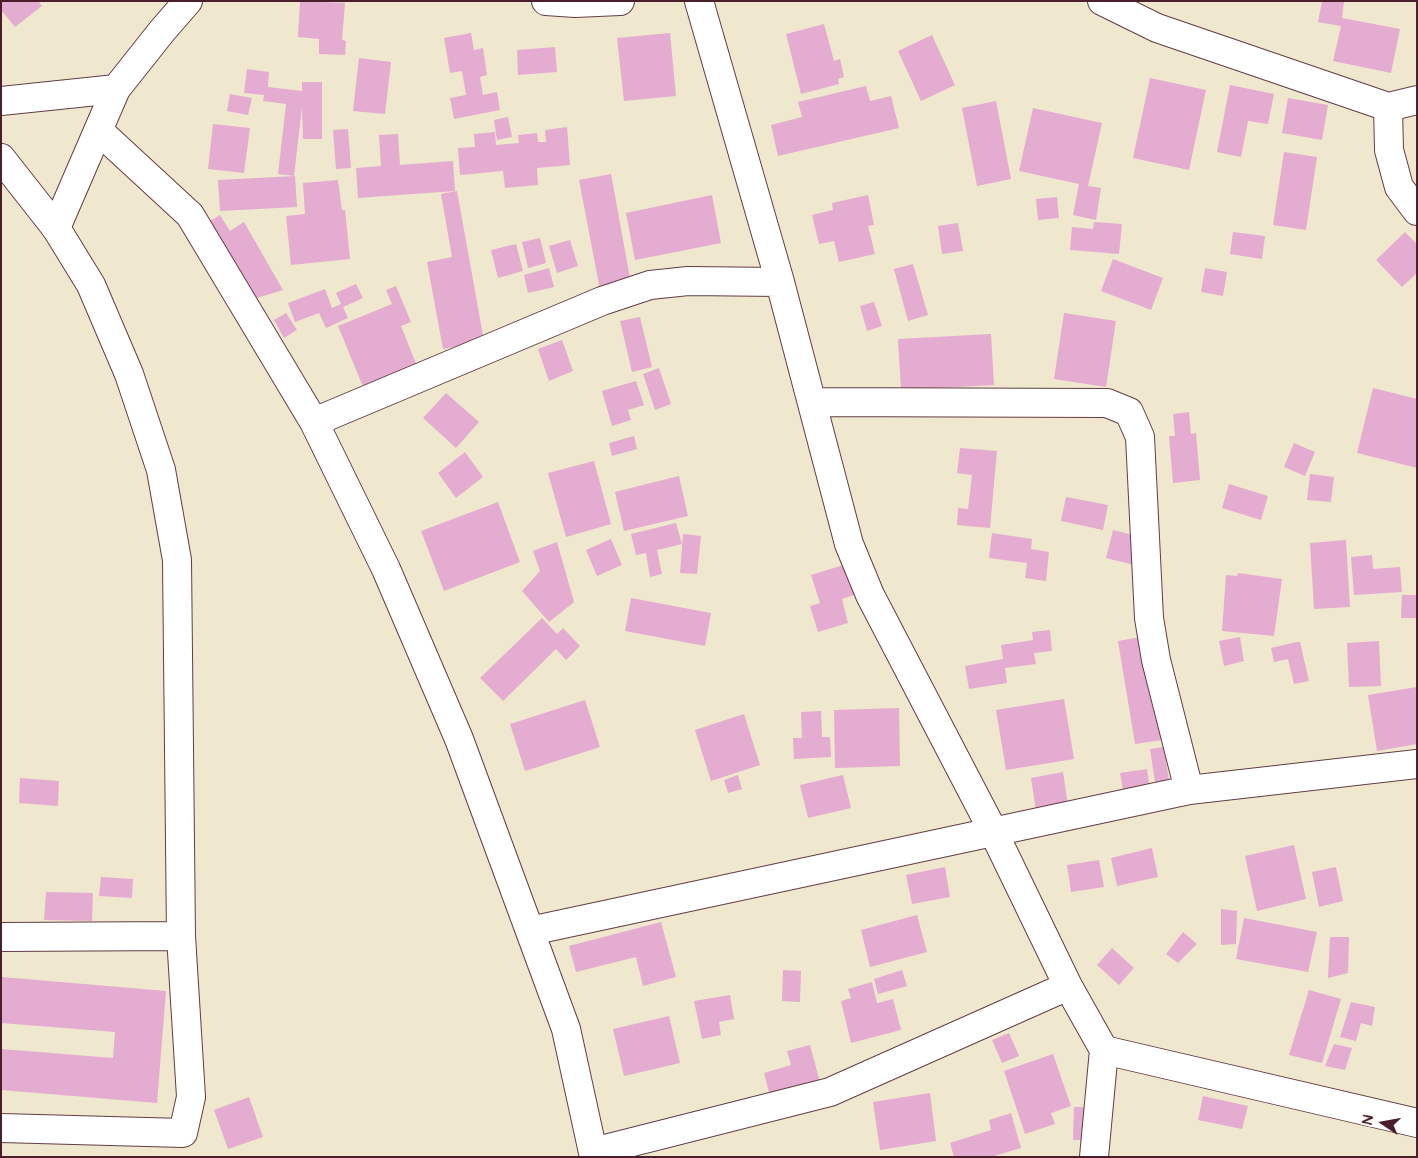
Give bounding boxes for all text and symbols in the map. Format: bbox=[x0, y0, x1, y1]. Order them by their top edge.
north arrow bbox=[1358, 1098, 1408, 1148]
text: N bbox=[1358, 1114, 1379, 1126]

